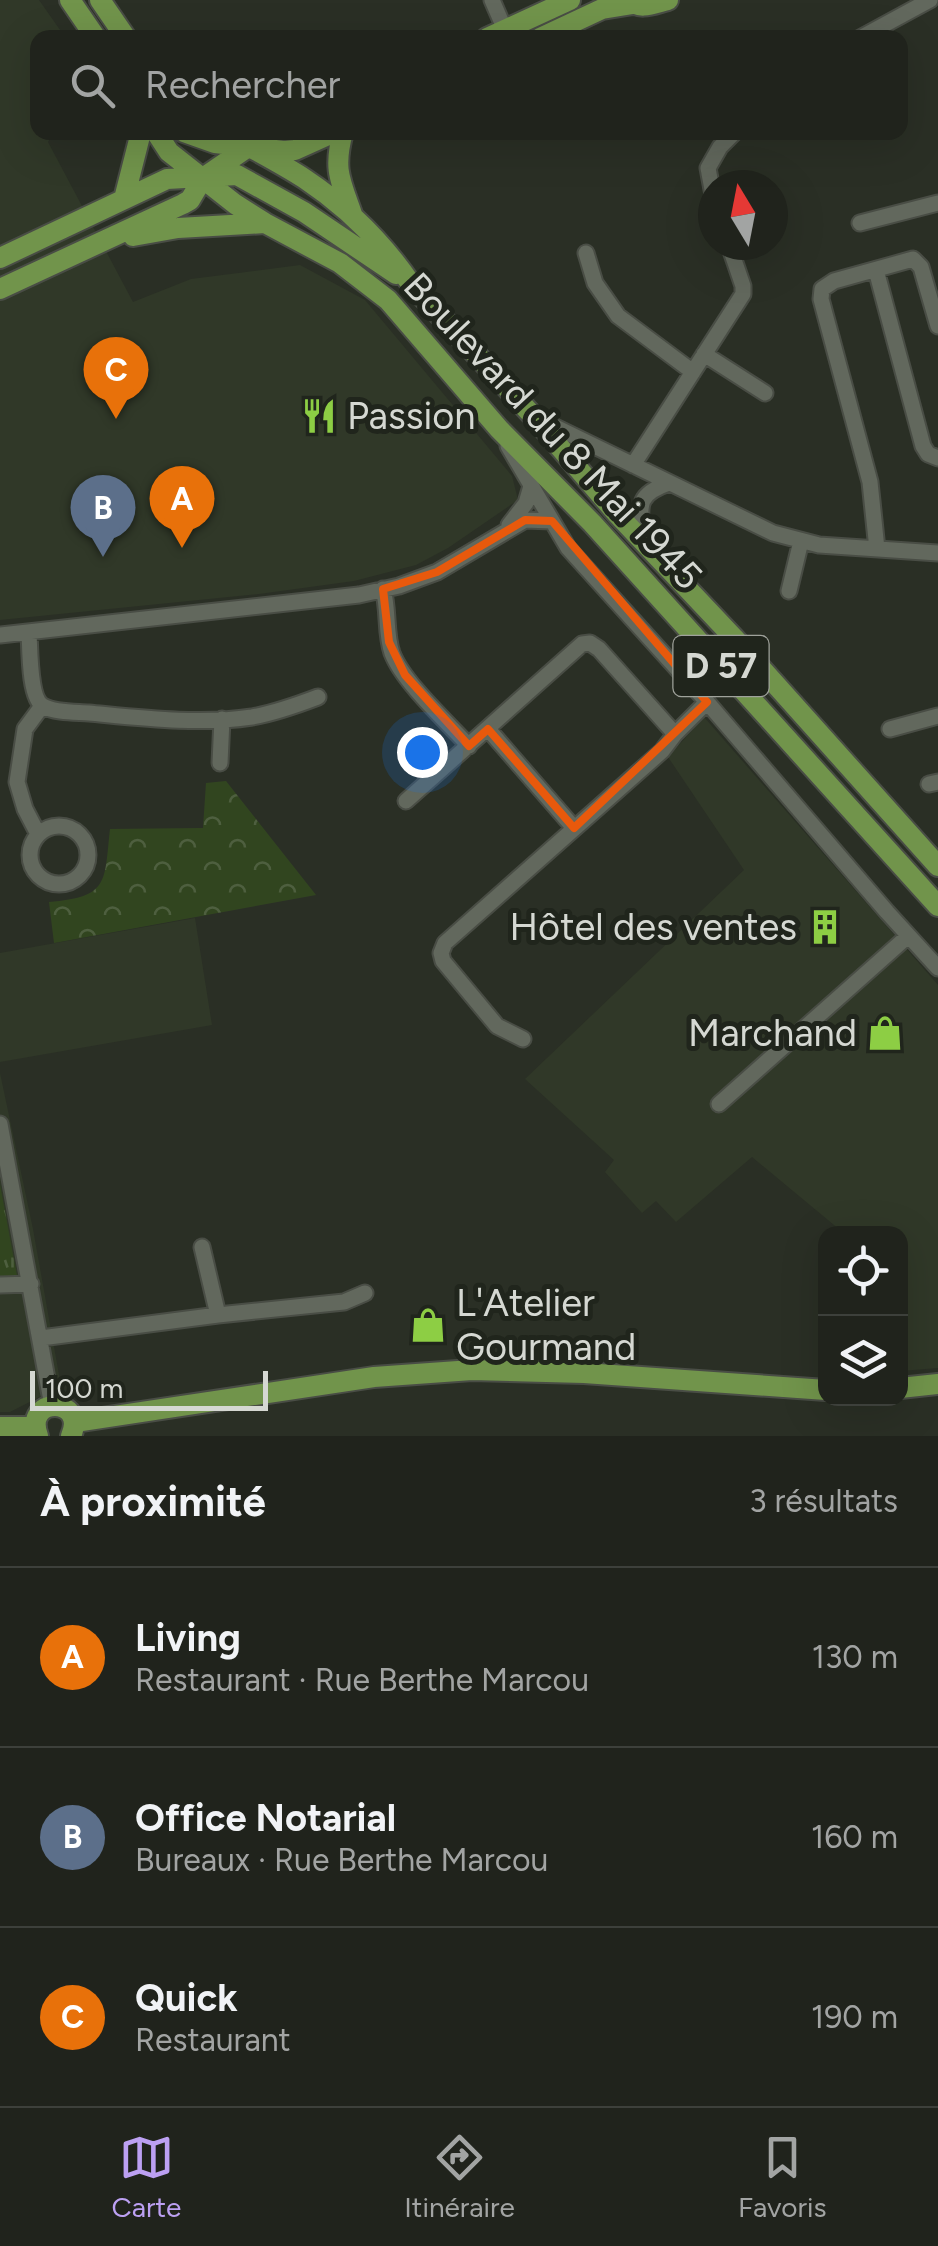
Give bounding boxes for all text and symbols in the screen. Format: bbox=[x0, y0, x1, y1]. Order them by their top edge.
search box bbox=[30, 30, 908, 140]
icon: search bbox=[65, 58, 120, 113]
text: Rechercher bbox=[145, 62, 340, 108]
north arrow bbox=[698, 170, 788, 260]
street label: Boulevard du 8 Mai 1945 bbox=[394, 263, 712, 599]
pin: C bbox=[84, 336, 148, 419]
place label: Passion bbox=[347, 393, 475, 439]
restaurant icon: Passion bbox=[300, 397, 338, 435]
pin: A bbox=[150, 466, 214, 548]
pin: B bbox=[70, 474, 136, 557]
road number: D 57 bbox=[674, 636, 768, 696]
your location bbox=[397, 727, 448, 778]
place label: Hôtel des ventes bbox=[510, 904, 797, 950]
building icon: Hôtel des ventes bbox=[806, 908, 844, 946]
place label: Marchand bbox=[688, 1010, 857, 1056]
shop icon: Marchand bbox=[866, 1014, 904, 1052]
map controls bbox=[818, 1226, 908, 1406]
button: locate bbox=[818, 1226, 908, 1316]
place label: L'Atelier Gourmand bbox=[456, 1280, 636, 1370]
shop icon: L'Atelier Gourmand bbox=[409, 1306, 447, 1344]
button: layers bbox=[818, 1316, 908, 1406]
scale bar bbox=[30, 1366, 268, 1410]
text: 100 m bbox=[45, 1371, 123, 1405]
text: À proximité bbox=[40, 1476, 266, 1527]
text: 3 résultats bbox=[749, 1482, 898, 1520]
text: Living bbox=[135, 1615, 241, 1661]
text: A bbox=[61, 1638, 84, 1676]
text: 130 m bbox=[812, 1638, 898, 1676]
text: Restaurant · Rue Berthe Marcou bbox=[135, 1661, 589, 1699]
text: Office Notarial bbox=[135, 1795, 396, 1841]
text: B bbox=[63, 1818, 82, 1856]
text: 160 m bbox=[811, 1818, 898, 1856]
text: Bureaux · Rue Berthe Marcou bbox=[135, 1841, 548, 1879]
text: Quick bbox=[135, 1975, 238, 2021]
text: C bbox=[61, 1998, 84, 2036]
text: 190 m bbox=[811, 1998, 898, 2036]
text: Restaurant bbox=[135, 2021, 291, 2059]
tab: Carte bbox=[112, 2130, 181, 2224]
tab: Itinéraire bbox=[404, 2130, 515, 2224]
tab: Favoris bbox=[738, 2130, 826, 2224]

